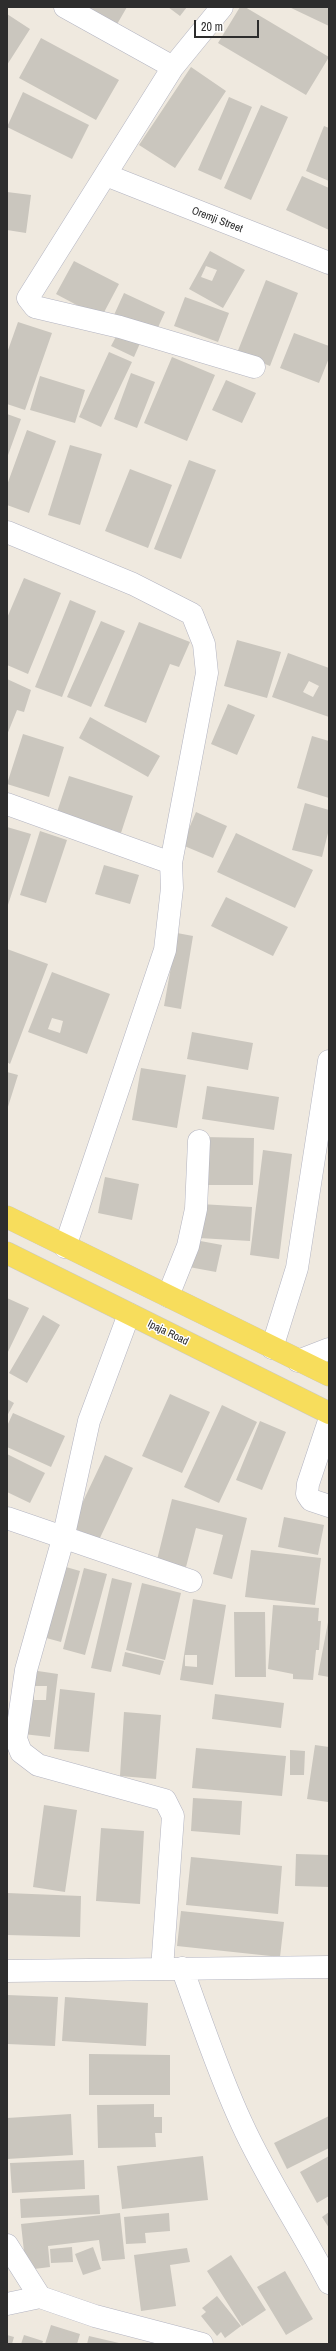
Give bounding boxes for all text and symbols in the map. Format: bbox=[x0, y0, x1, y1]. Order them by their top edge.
scale bar bbox=[196, 12, 261, 38]
text: 20 m bbox=[201, 19, 223, 35]
street label: Oremji Street bbox=[190, 204, 244, 236]
street label: Ipaja Road bbox=[146, 1318, 190, 1348]

